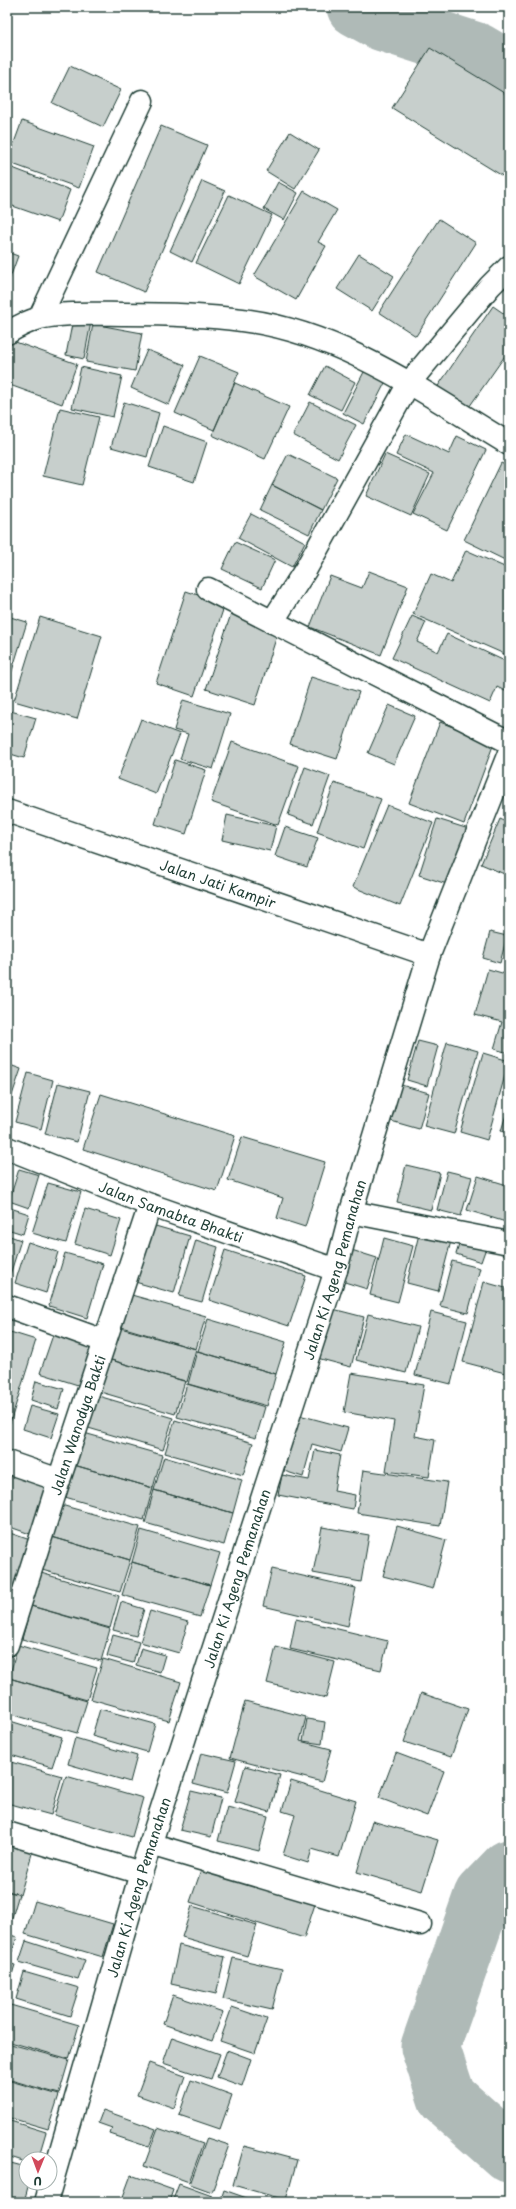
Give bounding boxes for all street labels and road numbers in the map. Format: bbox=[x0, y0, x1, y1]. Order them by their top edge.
street label: Jalan Jati Kampir bbox=[157, 853, 279, 913]
street label: Jalan Samabta Bhakti bbox=[96, 1175, 247, 1247]
street label: Jalan Ki Ageng Pemanahan bbox=[297, 1177, 371, 1362]
street label: Jalan Wanodya Bakti bbox=[44, 1352, 110, 1498]
street label: Jalan Ki Ageng Pemanahan bbox=[197, 1486, 275, 1671]
street label: Jalan Ki Ageng Pemanahan bbox=[101, 1794, 175, 1980]

